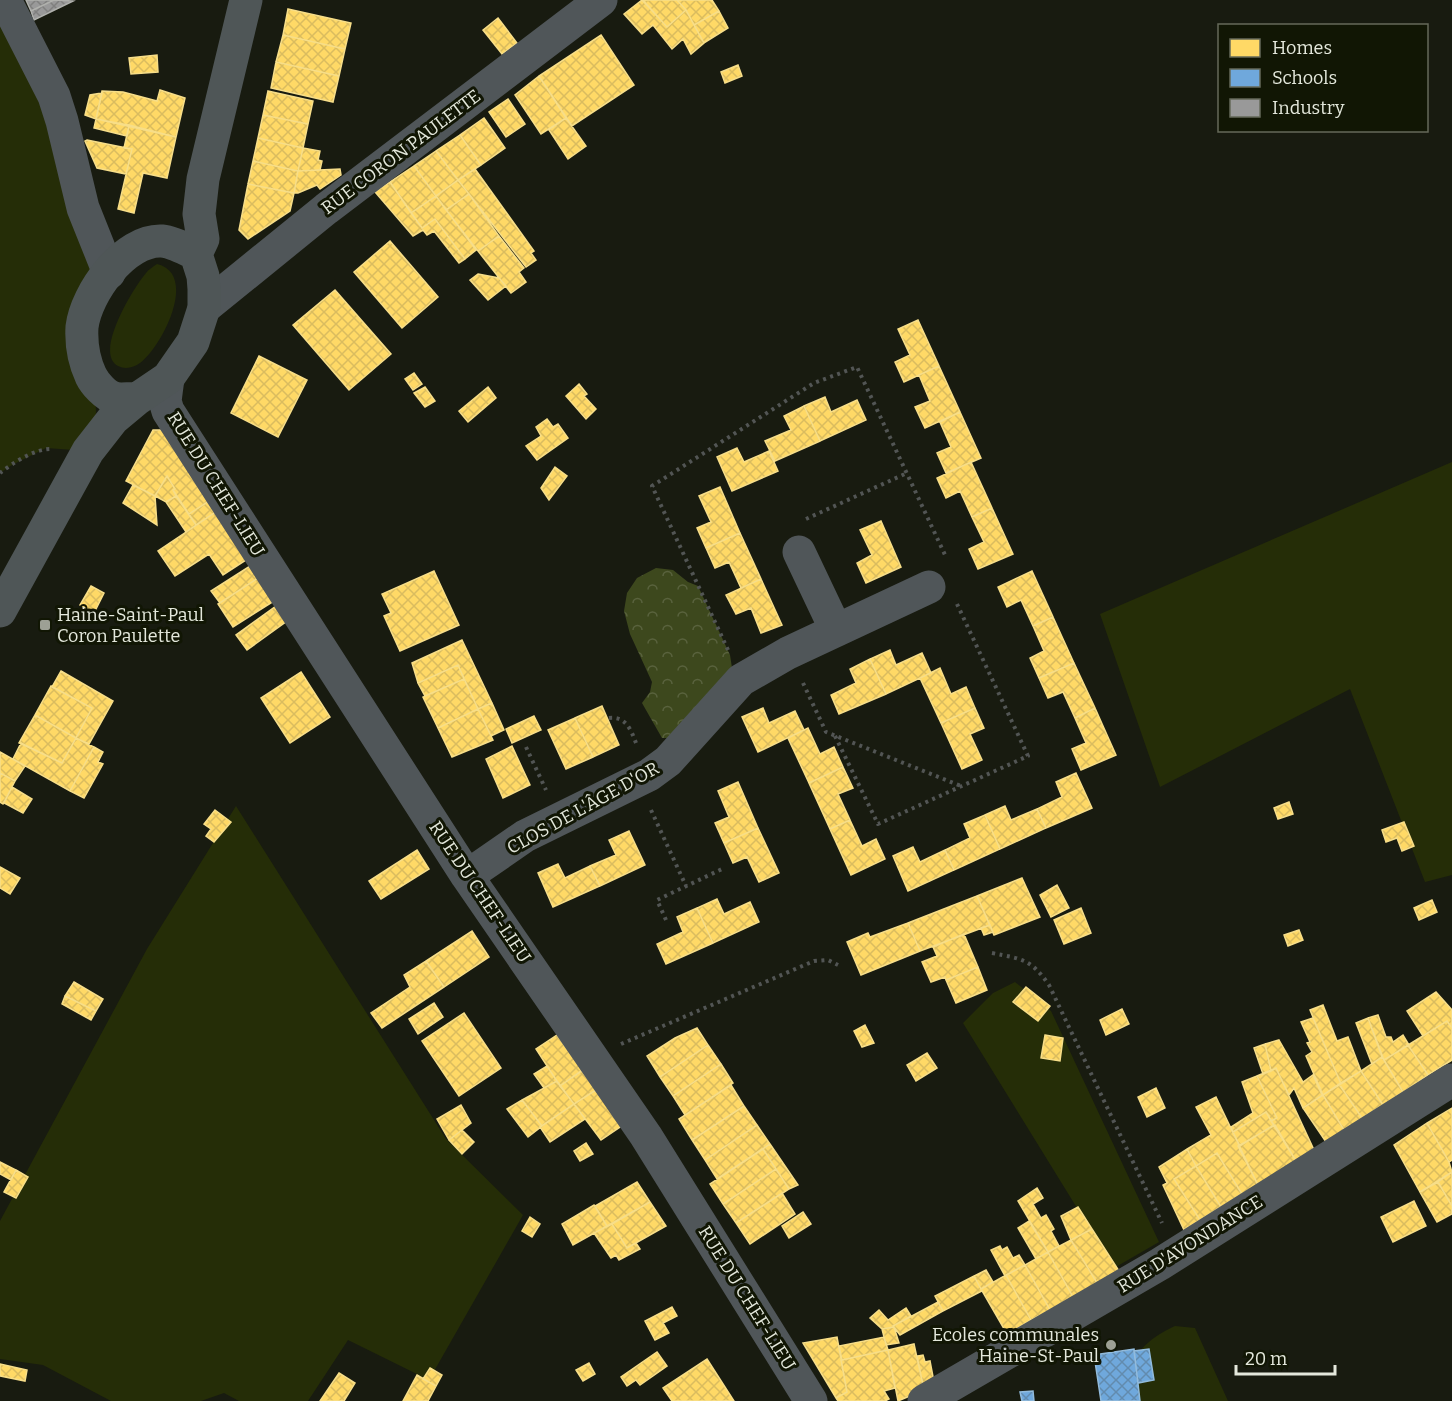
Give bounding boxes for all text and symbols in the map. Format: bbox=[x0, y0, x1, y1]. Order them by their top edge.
legend bbox=[1218, 24, 1428, 132]
text: Homes bbox=[1272, 37, 1332, 59]
text: Schools bbox=[1272, 67, 1337, 89]
street label: RUE CORON PAULETTE bbox=[317, 85, 485, 219]
text: Industry bbox=[1272, 97, 1345, 119]
street label: RUE DU CHEF-LIEU bbox=[163, 408, 269, 560]
place label: Haine-Saint-Paul Coron Paulette bbox=[57, 604, 204, 647]
marker: Haine-Saint-Paul Coron Paulette bbox=[38, 618, 52, 632]
street label: CLOS DE L'ÂGE D'OR bbox=[503, 757, 663, 859]
street label: RUE DU CHEF-LIEU bbox=[424, 817, 536, 967]
street label: RUE D'AVONDANCE bbox=[1113, 1190, 1267, 1298]
street label: RUE DU CHEF-LIEU bbox=[694, 1222, 800, 1374]
place label: Ecoles communales Haine-St-Paul bbox=[932, 1324, 1099, 1367]
marker: Ecoles communales Haine-St-Paul bbox=[1104, 1338, 1118, 1352]
scale bar bbox=[1236, 1338, 1335, 1376]
text: 20 m bbox=[1245, 1348, 1287, 1370]

